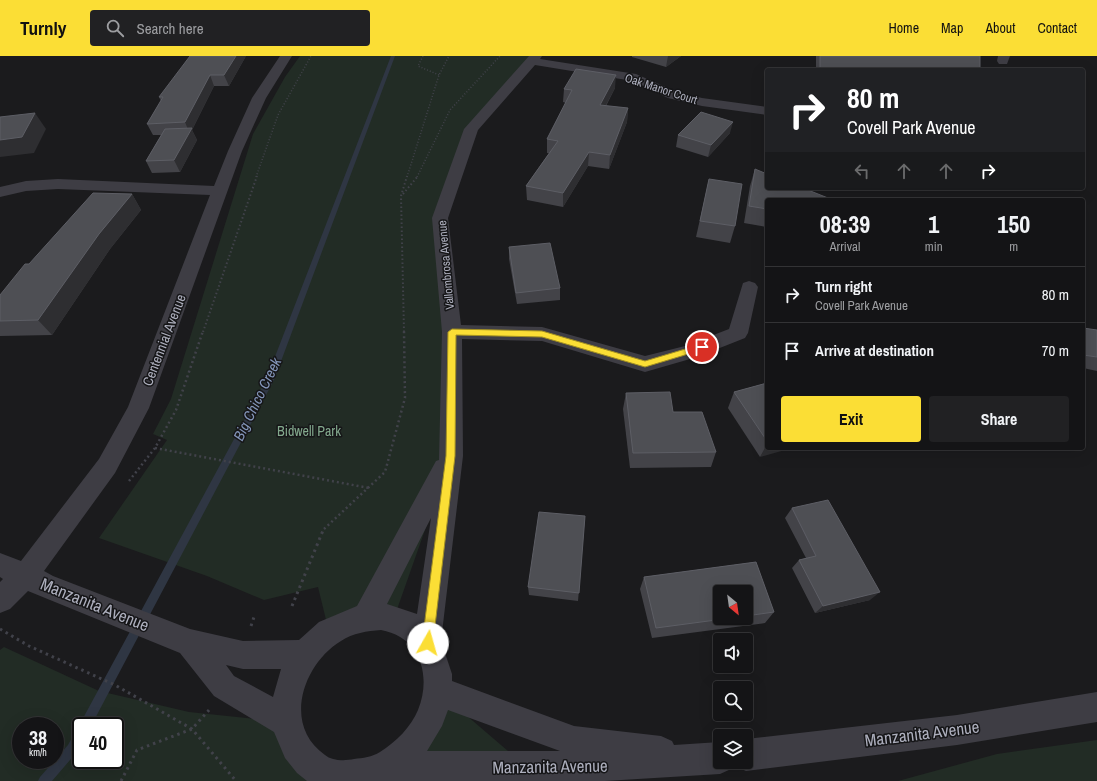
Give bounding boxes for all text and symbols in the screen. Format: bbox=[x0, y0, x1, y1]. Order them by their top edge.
search box bbox=[90, 10, 370, 46]
text: Turnly bbox=[20, 15, 66, 41]
icon: search bbox=[104, 17, 126, 39]
text: Search here bbox=[136, 18, 204, 39]
text: Home bbox=[888, 19, 919, 37]
text: Map bbox=[941, 19, 963, 37]
text: About bbox=[985, 19, 1015, 37]
text: Contact bbox=[1037, 19, 1077, 37]
street label: Oak Manor Court bbox=[623, 70, 700, 108]
text: 80 m bbox=[847, 79, 899, 117]
icon: right bbox=[781, 84, 833, 136]
text: Covell Park Avenue bbox=[847, 115, 976, 140]
icon: left bbox=[851, 160, 873, 182]
icon: ahead bbox=[893, 160, 915, 182]
icon: ahead bbox=[935, 160, 957, 182]
icon: right bbox=[977, 160, 999, 182]
text: 08:39 bbox=[820, 208, 870, 240]
text: 1 bbox=[928, 208, 939, 240]
text: 150 bbox=[997, 208, 1030, 240]
street label: Vallombrosa Avenue bbox=[434, 220, 458, 310]
text: Arrival bbox=[830, 238, 860, 255]
text: min bbox=[925, 238, 943, 255]
text: m bbox=[1009, 238, 1018, 255]
text: Turn right bbox=[815, 276, 872, 297]
icon: right bbox=[781, 284, 803, 306]
text: 80 m bbox=[1042, 284, 1069, 305]
street label: Centennial Avenue bbox=[138, 292, 190, 388]
text: Covell Park Avenue bbox=[815, 297, 908, 314]
pin bbox=[685, 330, 719, 364]
icon: arrive bbox=[691, 336, 713, 358]
icon: arrive bbox=[781, 340, 803, 362]
text: Arrive at destination bbox=[815, 340, 934, 361]
text: 70 m bbox=[1042, 340, 1069, 361]
water label: Big Chico Creek bbox=[228, 353, 287, 444]
button: Exit bbox=[781, 396, 921, 442]
button: Share bbox=[929, 396, 1069, 442]
park label: Bidwell Park bbox=[277, 422, 341, 440]
street label: Manzanita Avenue bbox=[37, 572, 153, 636]
north arrow bbox=[713, 585, 753, 625]
map controls bbox=[713, 585, 753, 769]
position arrow bbox=[407, 622, 449, 664]
button: sound bbox=[713, 633, 753, 673]
button: search bbox=[713, 681, 753, 721]
street label: Manzanita Avenue bbox=[863, 715, 981, 751]
speed limit sign: 40 bbox=[72, 717, 124, 769]
text: 38 bbox=[29, 724, 47, 751]
button: layers bbox=[713, 729, 753, 769]
text: km/h bbox=[29, 746, 47, 759]
street label: Manzanita Avenue bbox=[492, 753, 608, 779]

